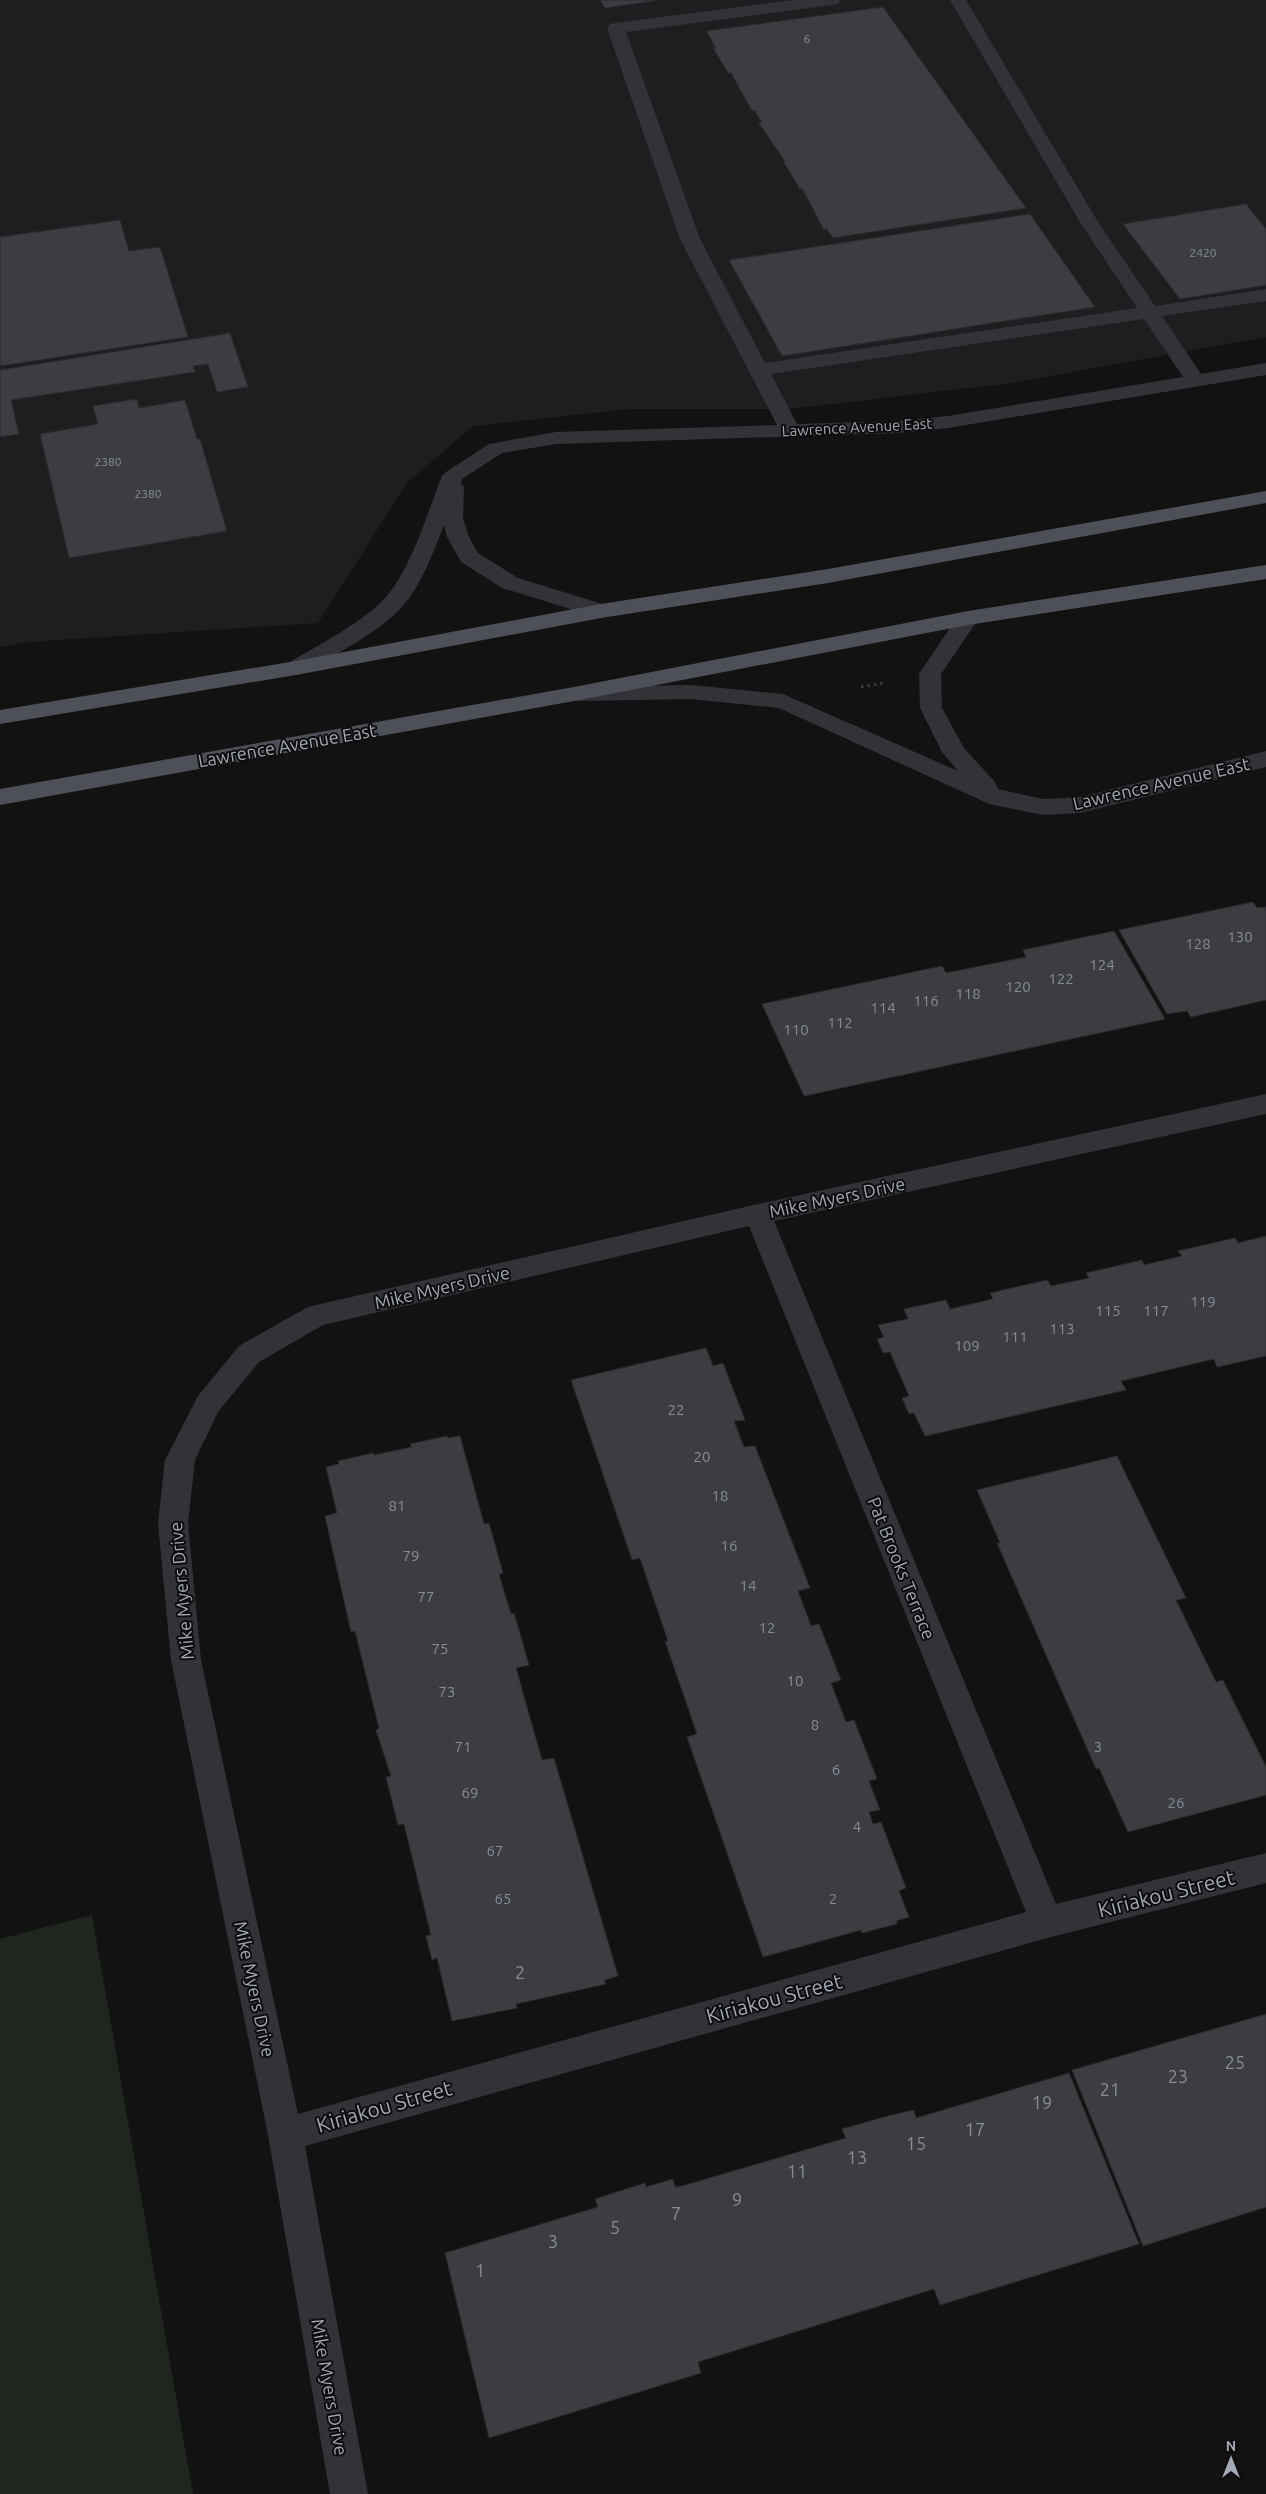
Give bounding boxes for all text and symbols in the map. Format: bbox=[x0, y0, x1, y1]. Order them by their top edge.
house number: 6 bbox=[804, 32, 811, 45]
house number: 2420 bbox=[1189, 246, 1217, 259]
street label: Lawrence Avenue East bbox=[781, 415, 933, 439]
house number: 2380 bbox=[94, 455, 122, 468]
house number: 2380 bbox=[134, 487, 162, 500]
street label: Lawrence Avenue East bbox=[196, 719, 378, 771]
street label: Lawrence Avenue East bbox=[1071, 753, 1251, 813]
house number: 130 bbox=[1227, 928, 1253, 945]
house number: 128 bbox=[1185, 935, 1211, 952]
house number: 124 bbox=[1089, 956, 1115, 973]
house number: 122 bbox=[1048, 970, 1074, 987]
house number: 120 bbox=[1005, 978, 1031, 995]
house number: 118 bbox=[955, 985, 981, 1002]
house number: 116 bbox=[913, 992, 939, 1009]
house number: 114 bbox=[870, 999, 896, 1016]
house number: 112 bbox=[827, 1014, 853, 1031]
house number: 110 bbox=[783, 1021, 809, 1038]
street label: Mike Myers Drive bbox=[767, 1173, 907, 1221]
street label: Mike Myers Drive bbox=[372, 1262, 512, 1312]
house number: 119 bbox=[1190, 1293, 1216, 1310]
house number: 115 bbox=[1095, 1302, 1121, 1319]
house number: 117 bbox=[1143, 1302, 1169, 1319]
house number: 113 bbox=[1049, 1320, 1075, 1337]
house number: 111 bbox=[1002, 1328, 1028, 1345]
house number: 109 bbox=[954, 1337, 980, 1354]
house number: 22 bbox=[668, 1401, 684, 1418]
house number: 20 bbox=[694, 1448, 710, 1465]
house number: 18 bbox=[712, 1487, 728, 1504]
street label: Pat Brooks Terrace bbox=[864, 1494, 940, 1642]
house number: 81 bbox=[389, 1497, 405, 1514]
street label: Mike Myers Drive bbox=[165, 1521, 197, 1661]
house number: 16 bbox=[721, 1537, 737, 1554]
house number: 79 bbox=[403, 1547, 419, 1564]
house number: 14 bbox=[740, 1577, 756, 1594]
house number: 77 bbox=[418, 1588, 434, 1605]
house number: 12 bbox=[759, 1619, 775, 1636]
house number: 75 bbox=[432, 1640, 448, 1657]
house number: 10 bbox=[787, 1672, 803, 1689]
house number: 73 bbox=[439, 1683, 455, 1700]
house number: 8 bbox=[811, 1716, 819, 1733]
house number: 71 bbox=[455, 1738, 471, 1755]
house number: 3 bbox=[1094, 1738, 1102, 1755]
house number: 6 bbox=[832, 1761, 840, 1778]
house number: 69 bbox=[462, 1784, 478, 1801]
house number: 26 bbox=[1168, 1794, 1184, 1811]
house number: 4 bbox=[853, 1818, 861, 1835]
house number: 67 bbox=[487, 1842, 503, 1859]
street label: Kiriakou Street bbox=[1095, 1864, 1237, 1922]
house number: 65 bbox=[495, 1890, 511, 1907]
house number: 2 bbox=[829, 1890, 837, 1907]
street label: Mike Myers Drive bbox=[231, 1919, 279, 2059]
house number: 2 bbox=[515, 1962, 525, 1982]
street label: Kiriakou Street bbox=[703, 1968, 845, 2028]
house number: 25 bbox=[1225, 2052, 1245, 2072]
house number: 23 bbox=[1168, 2066, 1188, 2086]
street label: Kiriakou Street bbox=[313, 2075, 455, 2137]
house number: 21 bbox=[1100, 2079, 1120, 2099]
house number: 19 bbox=[1032, 2092, 1052, 2112]
house number: 17 bbox=[965, 2119, 985, 2139]
house number: 15 bbox=[906, 2133, 926, 2153]
house number: 13 bbox=[847, 2147, 867, 2167]
house number: 11 bbox=[787, 2161, 807, 2181]
house number: 9 bbox=[732, 2189, 742, 2209]
house number: 7 bbox=[671, 2203, 681, 2223]
house number: 5 bbox=[610, 2217, 620, 2237]
house number: 3 bbox=[548, 2231, 558, 2251]
house number: 1 bbox=[475, 2260, 485, 2280]
street label: Mike Myers Drive bbox=[308, 2317, 352, 2457]
north arrow bbox=[1206, 2434, 1256, 2484]
text: N bbox=[1226, 2438, 1236, 2454]

